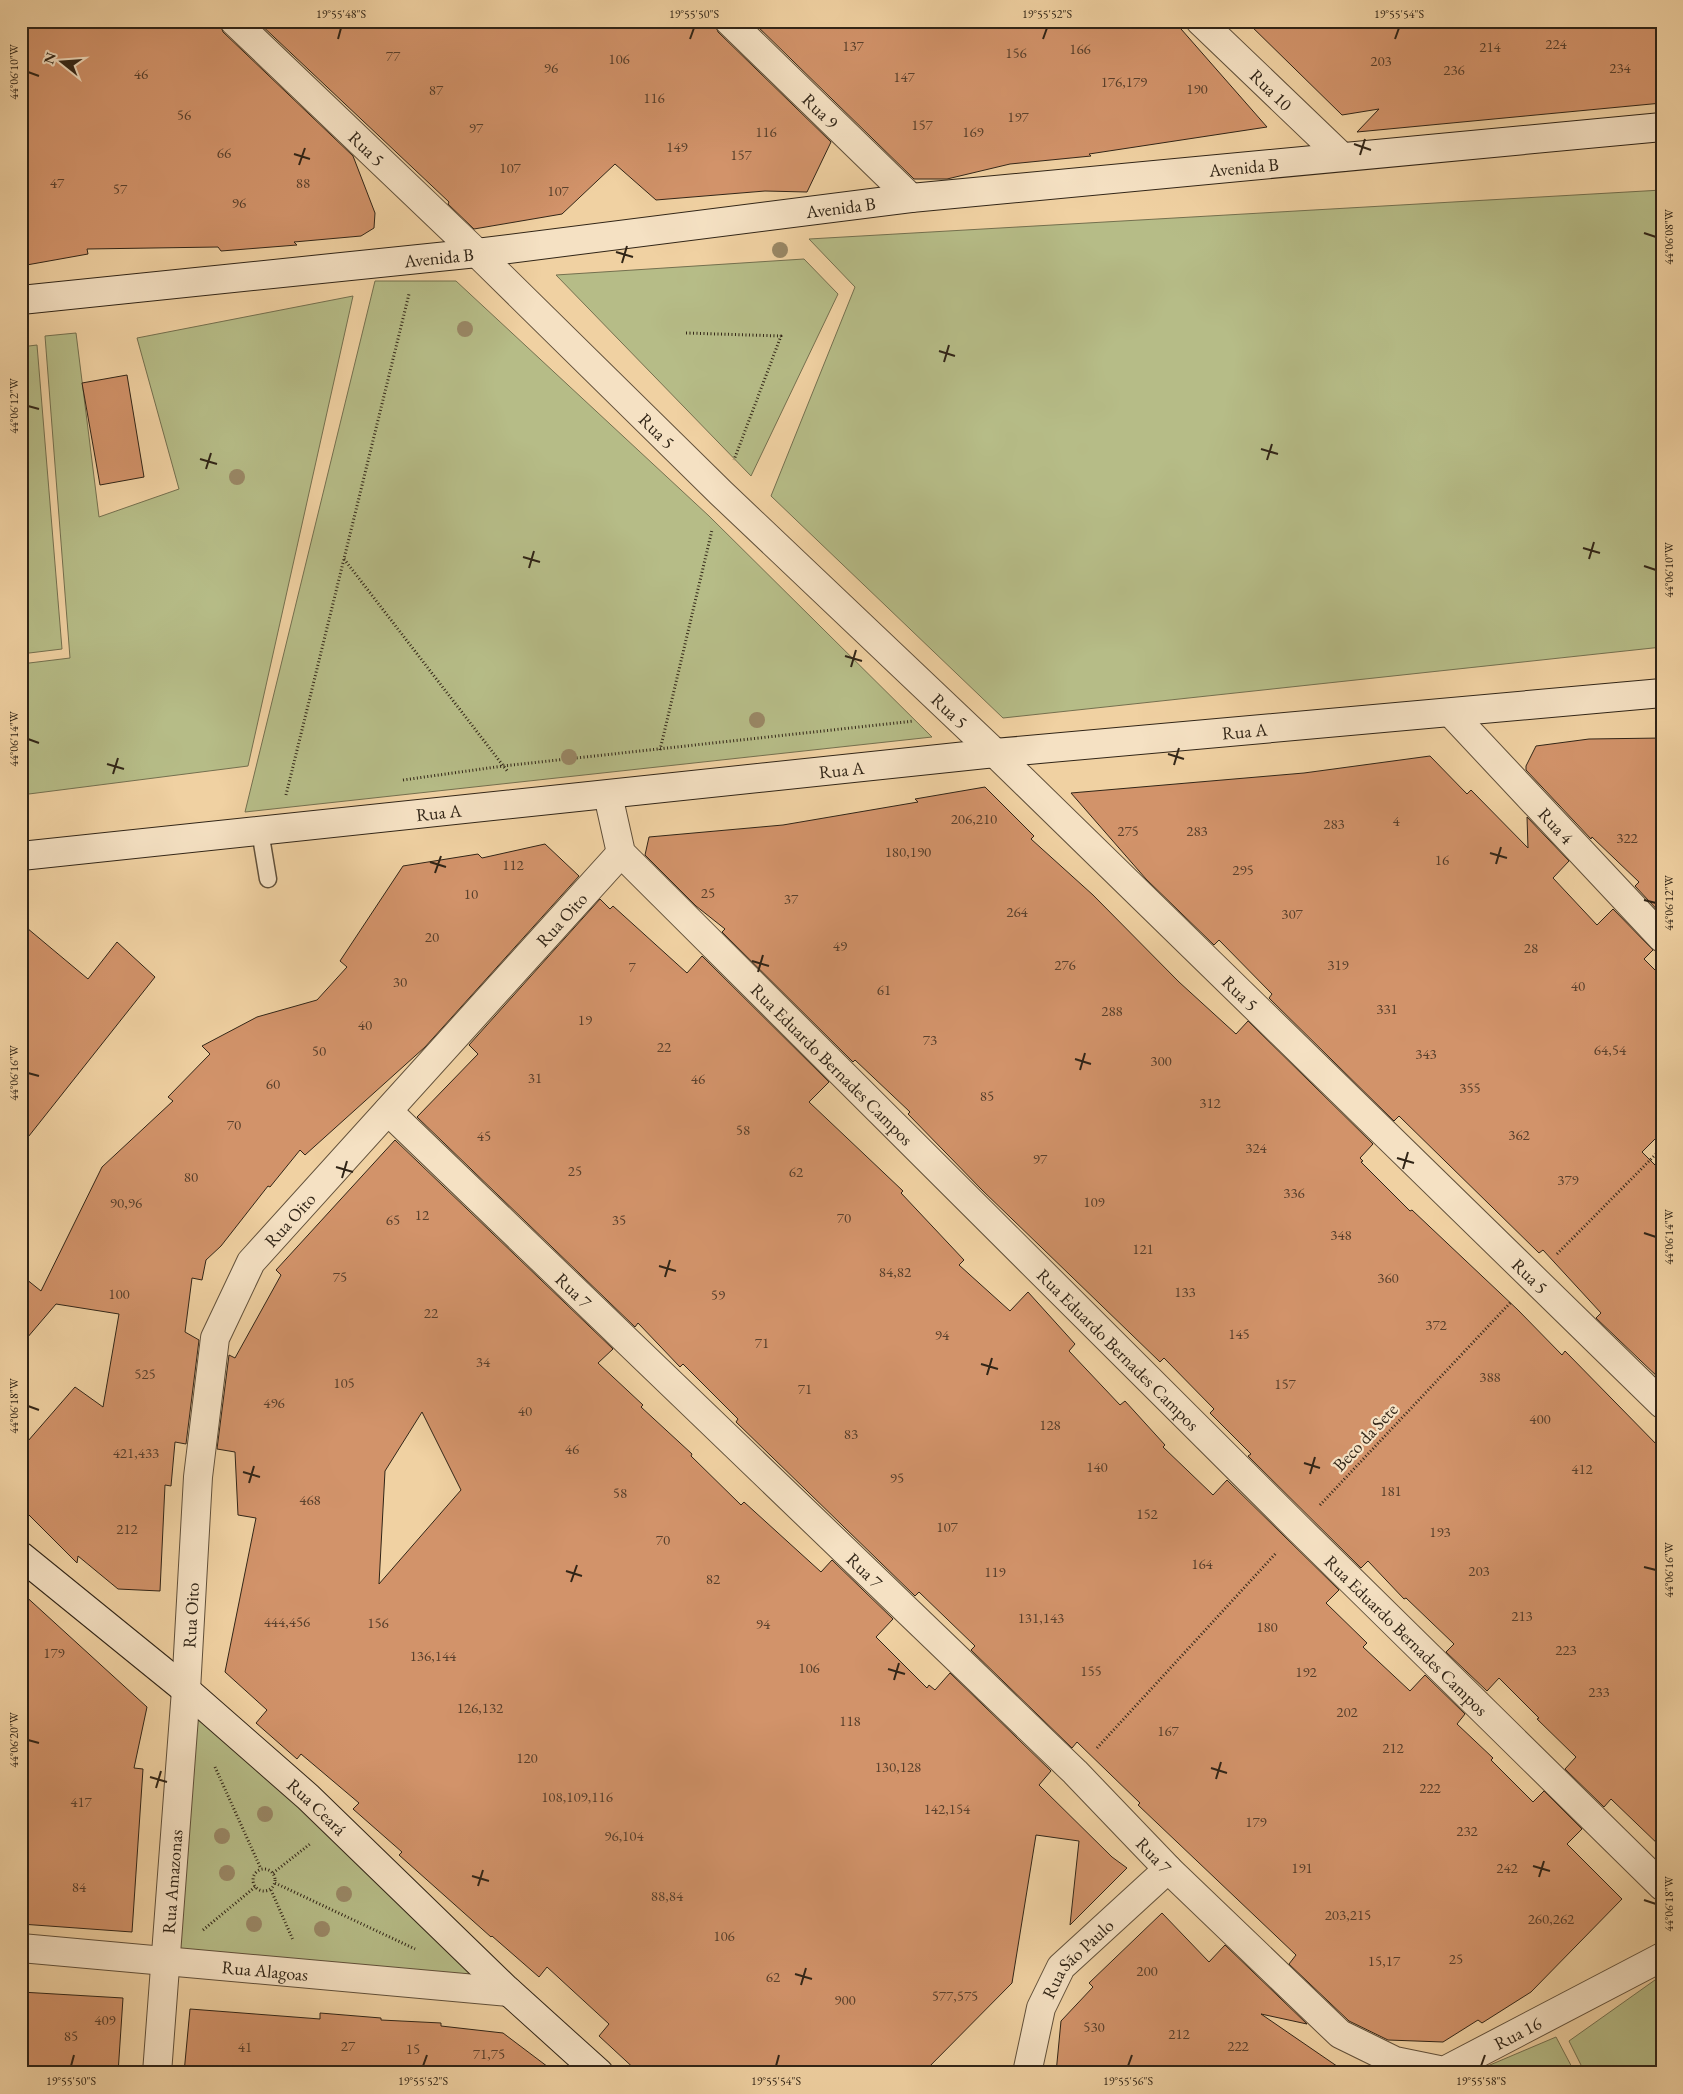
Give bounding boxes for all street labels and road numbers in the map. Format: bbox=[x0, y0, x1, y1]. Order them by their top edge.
street label: Rua 10 bbox=[1245, 64, 1298, 115]
street label: Rua 9 bbox=[798, 87, 844, 133]
street label: Rua 5 bbox=[344, 125, 390, 171]
street label: Avenida B bbox=[1207, 152, 1280, 181]
street label: Avenida B bbox=[803, 191, 877, 223]
street label: Avenida B bbox=[402, 242, 475, 272]
street label: Rua 5 bbox=[634, 408, 680, 453]
street label: Rua 5 bbox=[927, 688, 973, 733]
street label: Rua A bbox=[1221, 717, 1269, 744]
street label: Rua A bbox=[818, 755, 866, 783]
street label: Rua A bbox=[415, 798, 463, 826]
street label: Rua 4 bbox=[1534, 802, 1579, 849]
street label: Rua Oito bbox=[531, 887, 592, 951]
street label: Rua 5 bbox=[1218, 970, 1263, 1015]
street label: Rua Eduardo Bernades Campos bbox=[746, 978, 919, 1150]
street label: Rua Oito bbox=[259, 1187, 320, 1252]
street label: Rua 5 bbox=[1507, 1253, 1553, 1298]
street label: Rua Eduardo Bernades Campos bbox=[1032, 1263, 1205, 1435]
street label: Rua 7 bbox=[551, 1267, 597, 1313]
street label: Beco da Sete bbox=[1328, 1398, 1402, 1476]
street label: Rua 7 bbox=[842, 1547, 888, 1593]
street label: Rua Eduardo Bernades Campos bbox=[1320, 1550, 1493, 1721]
street label: Rua Oito bbox=[177, 1582, 204, 1649]
street label: Rua Ceará bbox=[283, 1773, 352, 1841]
street label: Rua Amazonas bbox=[156, 1828, 187, 1935]
street label: Rua 7 bbox=[1132, 1832, 1177, 1878]
street label: Rua São Paulo bbox=[1036, 1913, 1118, 2002]
street label: Rua Alagoas bbox=[221, 1955, 309, 1985]
street label: Rua 16 bbox=[1490, 2011, 1545, 2055]

